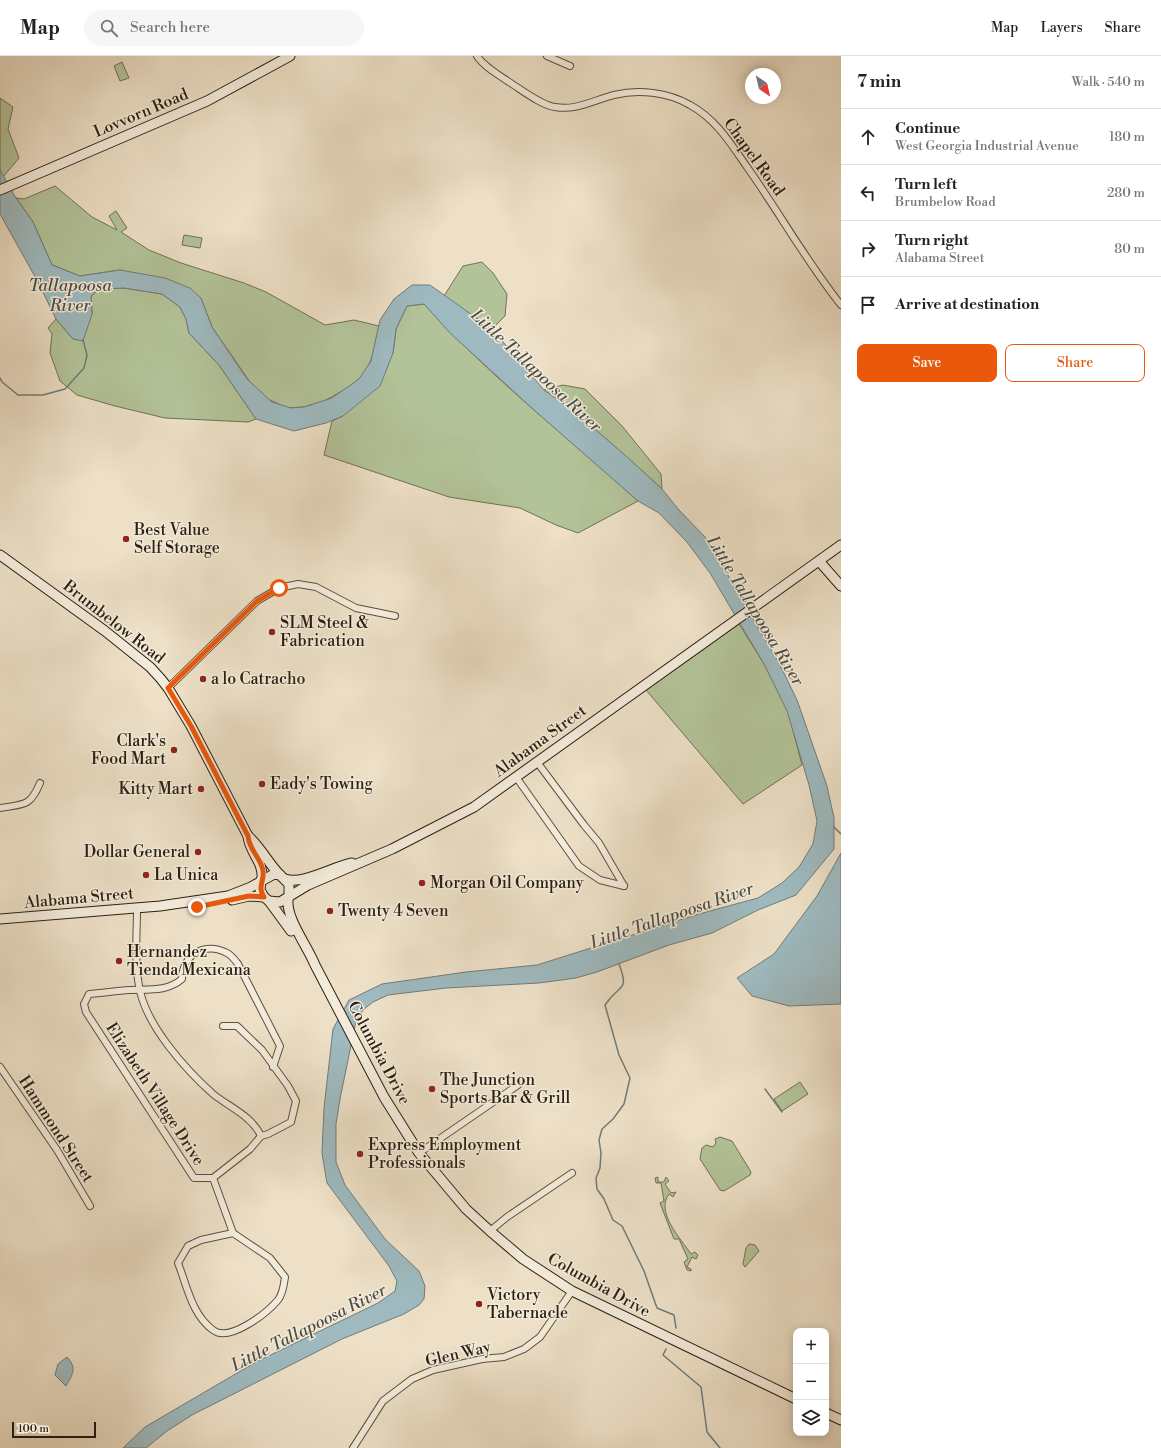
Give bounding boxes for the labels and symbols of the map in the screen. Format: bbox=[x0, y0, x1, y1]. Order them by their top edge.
north arrow bbox=[745, 68, 781, 104]
street label: Lovvorn Road bbox=[91, 84, 191, 142]
street label: Chapel Road bbox=[719, 114, 789, 200]
water label: Tallapoosa River bbox=[28, 275, 112, 317]
water label: Little Tallapoosa River bbox=[465, 304, 607, 438]
place label: Best Value Self Storage bbox=[133, 520, 220, 558]
water label: Little Tallapoosa River bbox=[701, 531, 809, 691]
marker: Best Value Self Storage bbox=[121, 534, 131, 544]
street label: Brumbelow Road bbox=[58, 575, 169, 668]
route start bbox=[270, 579, 288, 597]
place label: SLM Steel & Fabrication bbox=[280, 613, 369, 651]
marker: SLM Steel & Fabrication bbox=[267, 627, 277, 637]
place label: a lo Catracho bbox=[211, 669, 306, 689]
marker: a lo Catracho bbox=[198, 674, 208, 684]
street label: Alabama Street bbox=[489, 700, 591, 782]
place label: Clark's Food Mart bbox=[91, 731, 166, 769]
marker: Clark's Food Mart bbox=[169, 745, 179, 755]
place label: Eady's Towing bbox=[270, 774, 373, 794]
place label: Kitty Mart bbox=[119, 779, 193, 799]
marker: Eady's Towing bbox=[257, 779, 267, 789]
marker: Kitty Mart bbox=[196, 784, 206, 794]
place label: Dollar General bbox=[84, 842, 190, 862]
marker: Dollar General bbox=[193, 847, 203, 857]
place label: La Unica bbox=[154, 865, 219, 885]
marker: La Unica bbox=[141, 870, 151, 880]
place label: Morgan Oil Company bbox=[430, 873, 584, 893]
marker: Morgan Oil Company bbox=[417, 878, 427, 888]
water label: Little Tallapoosa River bbox=[587, 878, 757, 955]
street label: Alabama Street bbox=[22, 883, 135, 913]
route end bbox=[188, 898, 206, 916]
place label: Twenty 4 Seven bbox=[338, 901, 449, 921]
marker: Twenty 4 Seven bbox=[325, 906, 335, 916]
place label: Hernandez Tienda Mexicana bbox=[127, 942, 252, 980]
marker: Hernandez Tienda Mexicana bbox=[114, 956, 124, 966]
street label: Columbia Drive bbox=[343, 998, 415, 1108]
street label: Elizabeth Village Drive bbox=[101, 1019, 209, 1169]
place label: The Junction Sports Bar & Grill bbox=[440, 1070, 570, 1108]
street label: Hammond Street bbox=[14, 1072, 98, 1186]
marker: The Junction Sports Bar & Grill bbox=[427, 1084, 437, 1094]
place label: Express Employment Professionals bbox=[368, 1135, 522, 1173]
marker: Express Employment Professionals bbox=[355, 1149, 365, 1159]
street label: Columbia Drive bbox=[544, 1249, 654, 1321]
water label: Little Tallapoosa River bbox=[227, 1279, 391, 1377]
place label: Victory Tabernacle bbox=[486, 1285, 568, 1323]
marker: Victory Tabernacle bbox=[474, 1299, 484, 1309]
street label: Glen Way bbox=[423, 1337, 493, 1371]
scale bar bbox=[12, 1420, 96, 1439]

